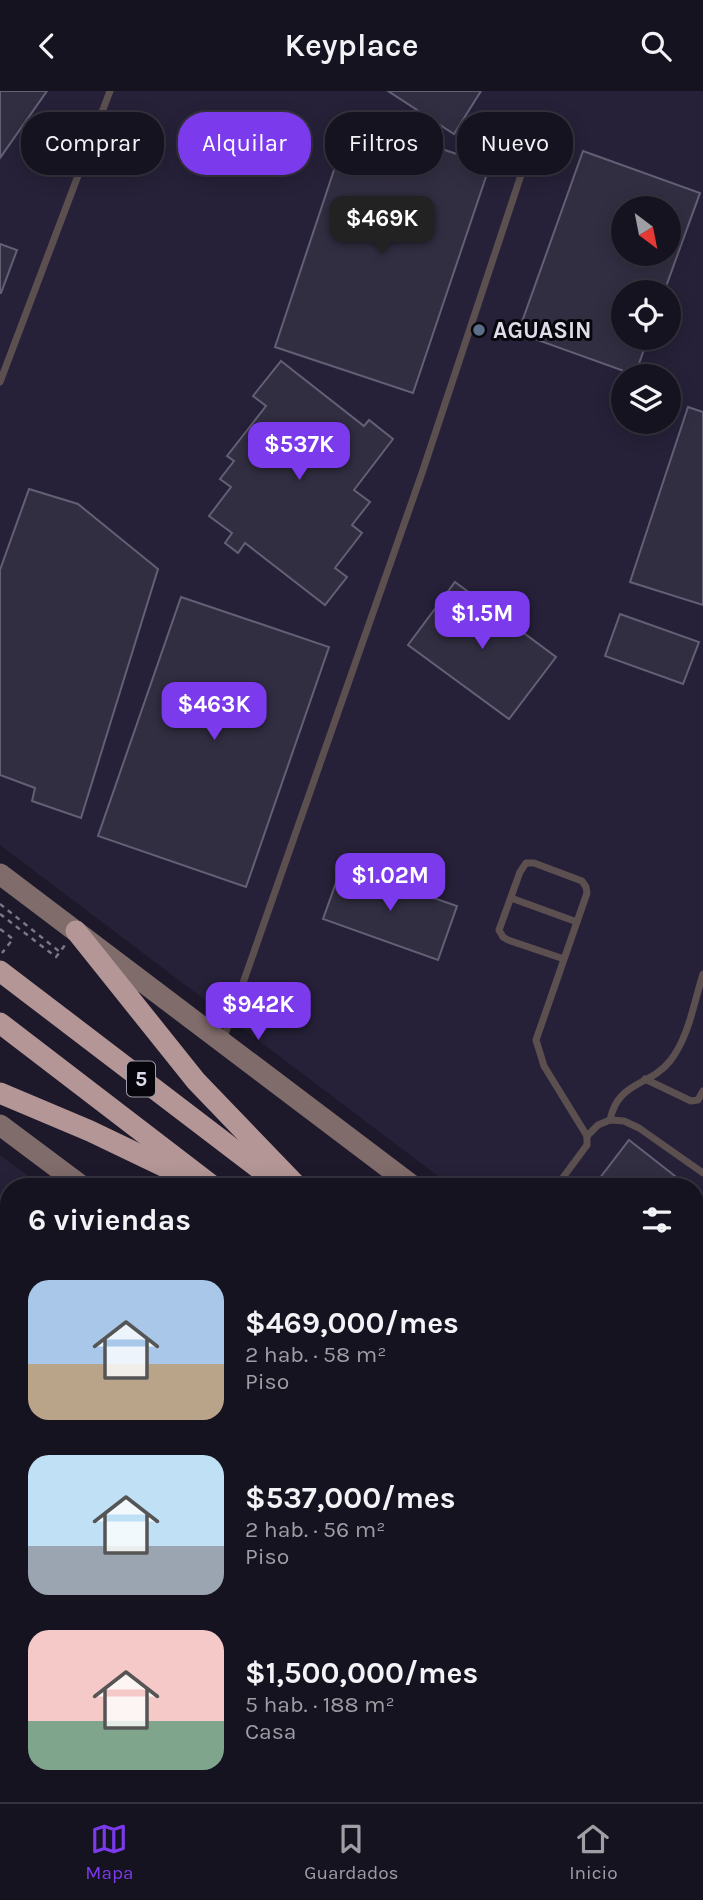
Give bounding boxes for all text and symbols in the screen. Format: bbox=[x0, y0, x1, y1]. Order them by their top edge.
icon: back bbox=[28, 27, 66, 65]
text: Keyplace bbox=[285, 27, 418, 64]
icon: search bbox=[637, 27, 675, 65]
chip: Comprar bbox=[21, 112, 164, 175]
chip: Alquilar bbox=[178, 112, 311, 175]
chip: Filtros bbox=[325, 112, 443, 175]
chip: Nuevo bbox=[457, 112, 573, 175]
north arrow bbox=[611, 196, 681, 266]
map controls bbox=[611, 196, 681, 434]
pin: $469K bbox=[333, 197, 431, 256]
text: $469K bbox=[346, 205, 418, 232]
button: locate bbox=[611, 280, 681, 350]
place label: AGUASIN bbox=[493, 317, 591, 344]
marker: AGUASIN bbox=[471, 322, 487, 338]
button: layers bbox=[611, 364, 681, 434]
pin: $537K bbox=[250, 423, 348, 482]
text: $537K bbox=[264, 431, 334, 458]
pin: $1.5M bbox=[433, 591, 531, 651]
text: $1.5M bbox=[451, 600, 513, 627]
pin: $463K bbox=[165, 683, 263, 742]
text: $463K bbox=[178, 691, 250, 718]
pin: $1.02M bbox=[333, 853, 447, 913]
text: $1.02M bbox=[351, 862, 429, 889]
pin: $942K bbox=[209, 983, 307, 1042]
text: $942K bbox=[222, 991, 294, 1018]
road number: 5 bbox=[127, 1061, 155, 1097]
icon: filters bbox=[638, 1201, 676, 1239]
text: 6 viviendas bbox=[28, 1202, 191, 1238]
text: $469,000/mes bbox=[245, 1305, 459, 1341]
icon: home bbox=[84, 1308, 168, 1392]
text: 2 hab. · 58 m² bbox=[245, 1341, 386, 1368]
text: Piso bbox=[245, 1368, 289, 1395]
text: $537,000/mes bbox=[245, 1480, 456, 1516]
icon: home bbox=[84, 1483, 168, 1567]
text: 2 hab. · 56 m² bbox=[245, 1516, 385, 1543]
text: Piso bbox=[245, 1543, 289, 1570]
text: $1,500,000/mes bbox=[245, 1655, 478, 1691]
icon: home bbox=[84, 1658, 168, 1742]
text: 5 hab. · 188 m² bbox=[245, 1691, 395, 1718]
text: Casa bbox=[245, 1718, 297, 1745]
tab: Mapa bbox=[85, 1820, 133, 1884]
tab: Guardados bbox=[304, 1820, 399, 1884]
tab: Inicio bbox=[569, 1820, 618, 1884]

